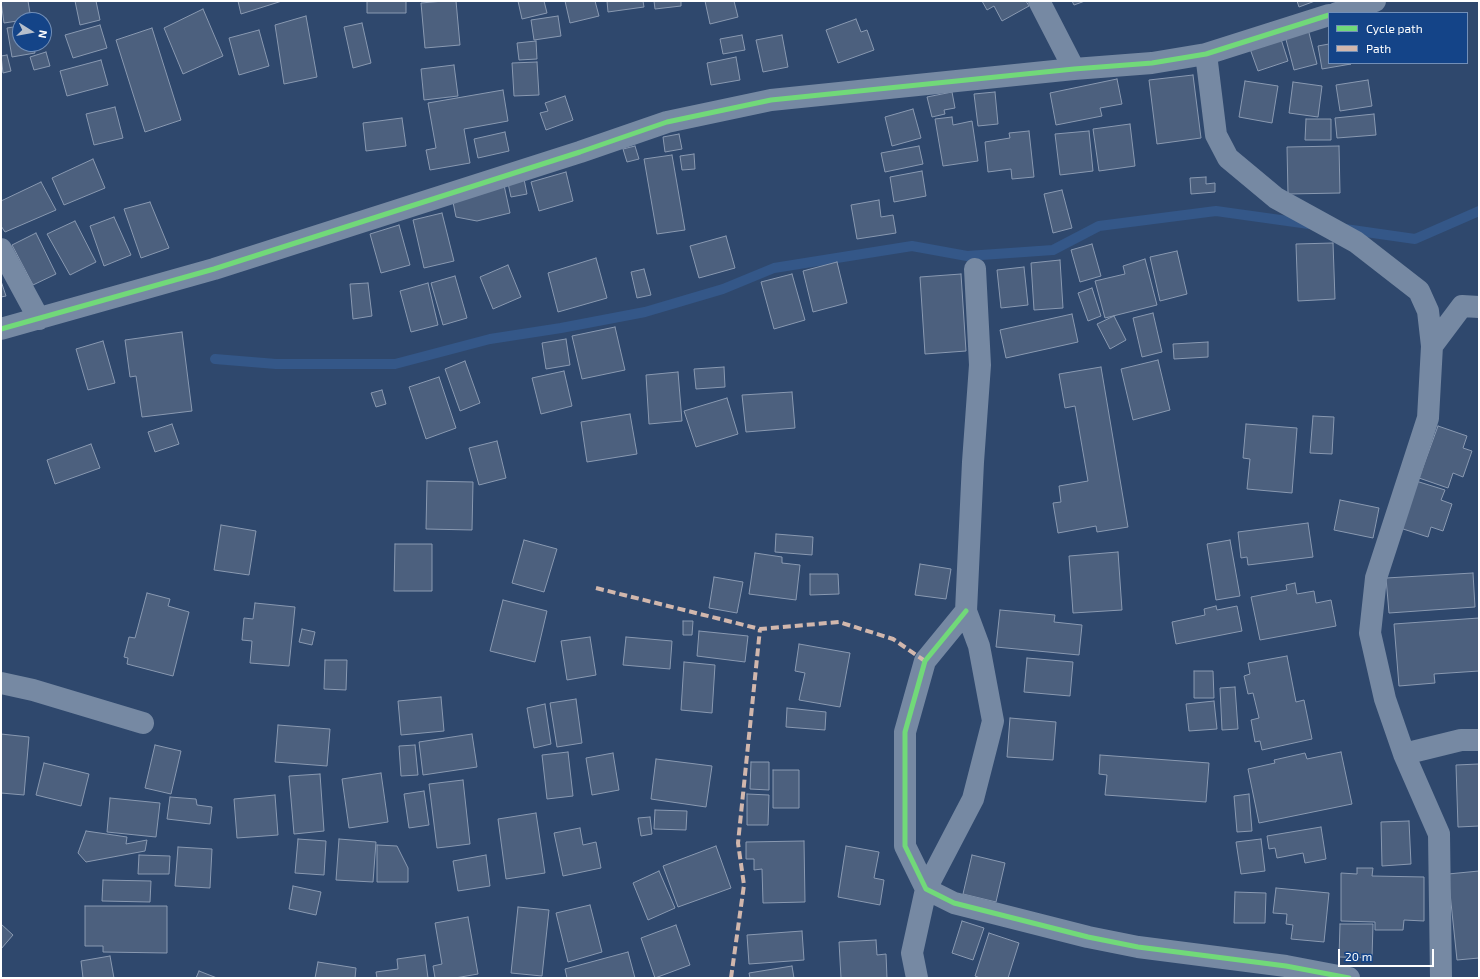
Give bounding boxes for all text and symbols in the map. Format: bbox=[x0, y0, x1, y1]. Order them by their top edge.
north arrow bbox=[12, 12, 52, 52]
legend bbox=[1328, 12, 1468, 64]
text: Cycle path bbox=[1366, 21, 1423, 35]
text: N bbox=[36, 29, 50, 39]
text: Path bbox=[1366, 41, 1391, 55]
scale bar bbox=[1340, 941, 1436, 967]
text: 20 m bbox=[1345, 949, 1372, 963]

